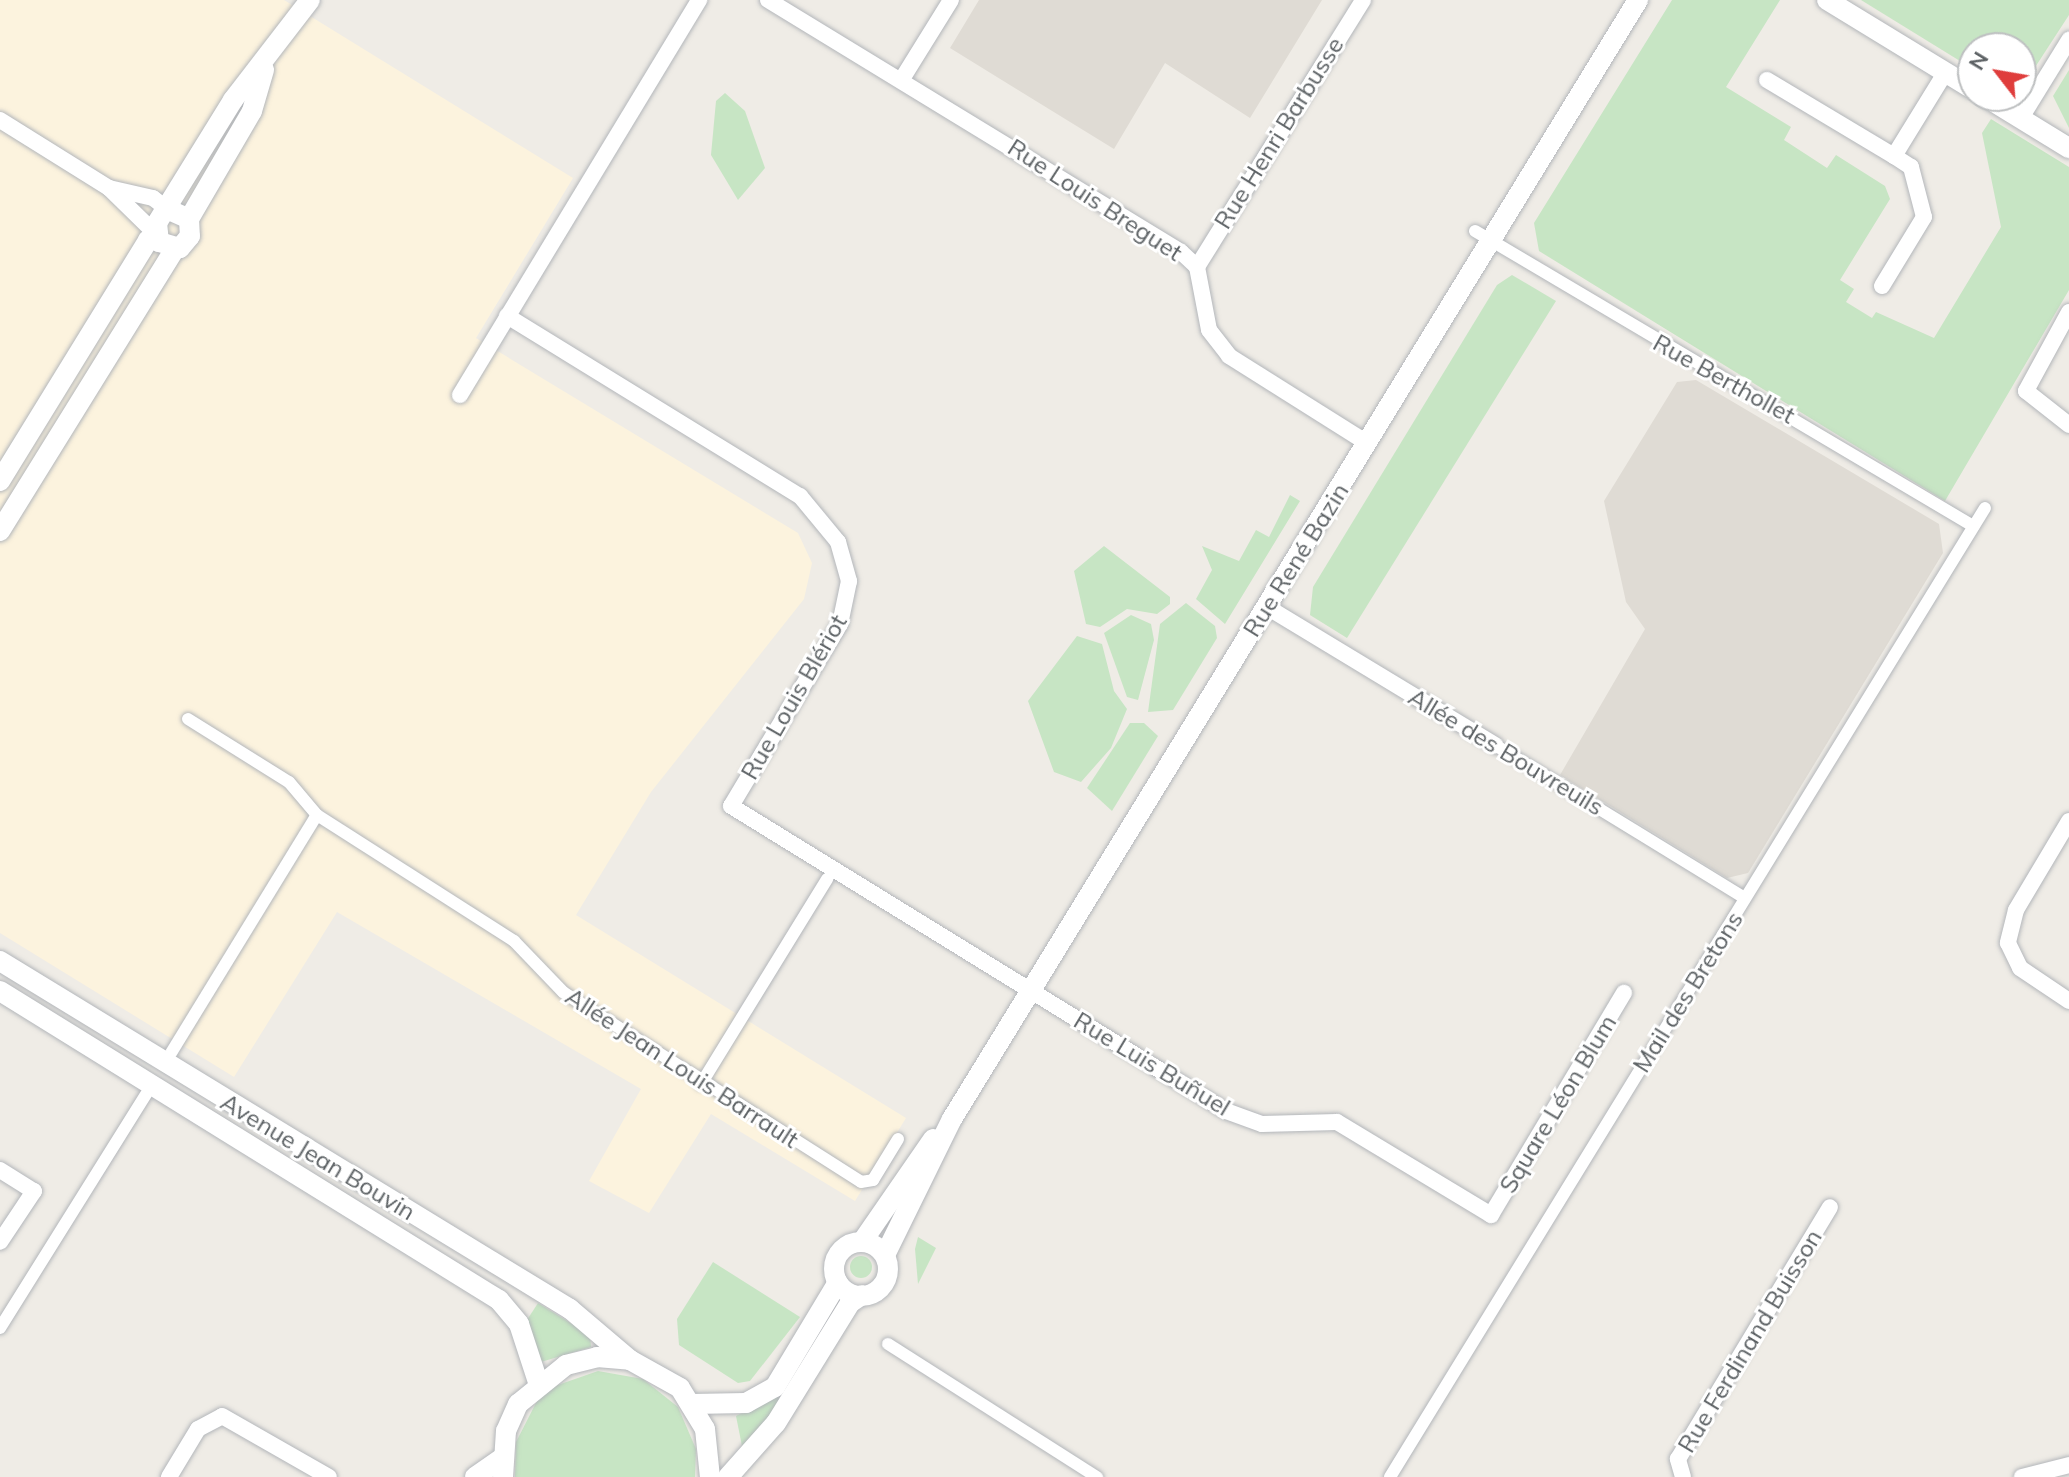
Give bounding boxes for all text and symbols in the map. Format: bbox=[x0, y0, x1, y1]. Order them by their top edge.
street label: Rue Henri Barbusse bbox=[1208, 32, 1350, 234]
north arrow bbox=[1957, 32, 2037, 112]
text: N bbox=[1962, 46, 1994, 75]
street label: Rue Louis Breguet bbox=[1003, 133, 1187, 267]
street label: Rue Berthollet bbox=[1648, 328, 1800, 430]
street label: Rue René Bazin bbox=[1237, 478, 1355, 642]
street label: Rue Louis Blériot bbox=[735, 609, 853, 785]
street label: Allée des Bouvreuils bbox=[1403, 682, 1609, 822]
street label: Mail des Bretons bbox=[1627, 906, 1749, 1078]
street label: Allée Jean Louis Barrault bbox=[560, 982, 804, 1154]
street label: Rue Luis Buñuel bbox=[1069, 1006, 1235, 1122]
street label: Square Léon Blum bbox=[1494, 1010, 1622, 1198]
street label: Avenue Jean Bouvin bbox=[215, 1088, 421, 1226]
street label: Rue Ferdinand Buisson bbox=[1672, 1224, 1828, 1458]

